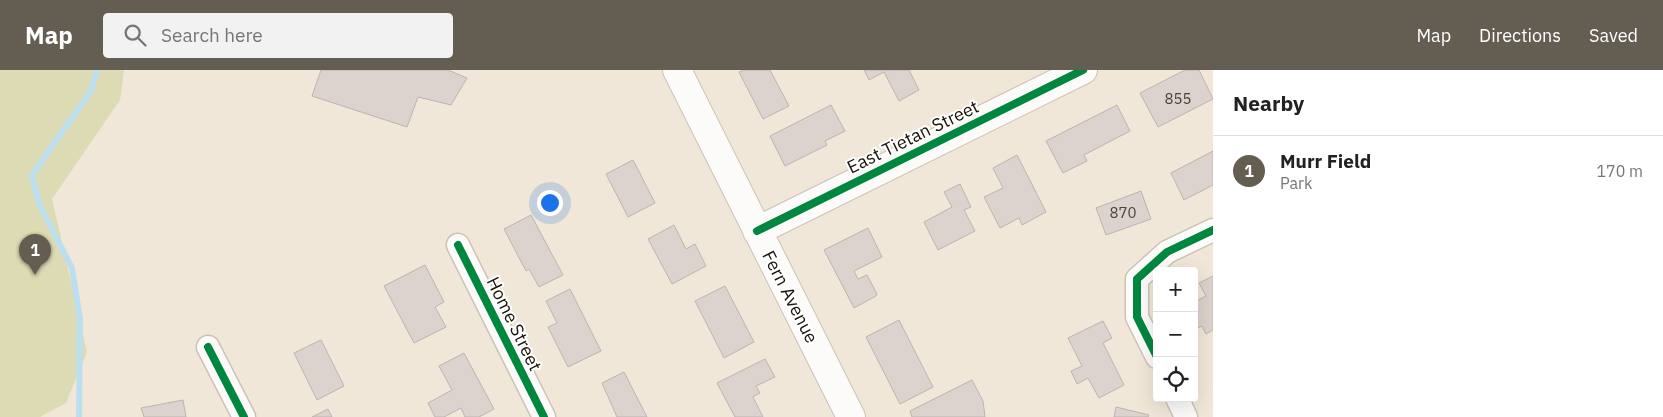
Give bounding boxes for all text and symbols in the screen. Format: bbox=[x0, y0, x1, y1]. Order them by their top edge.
search box bbox=[103, 13, 453, 58]
text: Map bbox=[25, 19, 73, 51]
icon: search bbox=[121, 21, 149, 49]
text: Search here bbox=[161, 23, 263, 47]
text: Map bbox=[1416, 24, 1451, 47]
text: Directions bbox=[1479, 24, 1561, 47]
text: Saved bbox=[1589, 24, 1638, 47]
house number: 855 bbox=[1164, 89, 1192, 108]
text: Nearby bbox=[1233, 89, 1304, 117]
street label: East Tietan Street bbox=[843, 95, 982, 178]
text: Murr Field bbox=[1280, 149, 1371, 173]
text: 1 bbox=[1244, 161, 1254, 181]
text: 170 m bbox=[1596, 161, 1643, 181]
text: Park bbox=[1280, 173, 1312, 193]
your location bbox=[537, 190, 563, 216]
house number: 870 bbox=[1109, 203, 1137, 222]
pin: 1 bbox=[19, 234, 51, 275]
street label: Fern Avenue bbox=[757, 247, 824, 347]
map controls bbox=[1153, 267, 1198, 402]
button: + bbox=[1153, 267, 1198, 312]
street label: Home Street bbox=[482, 273, 547, 375]
button: − bbox=[1153, 312, 1198, 357]
button: locate bbox=[1153, 357, 1198, 402]

